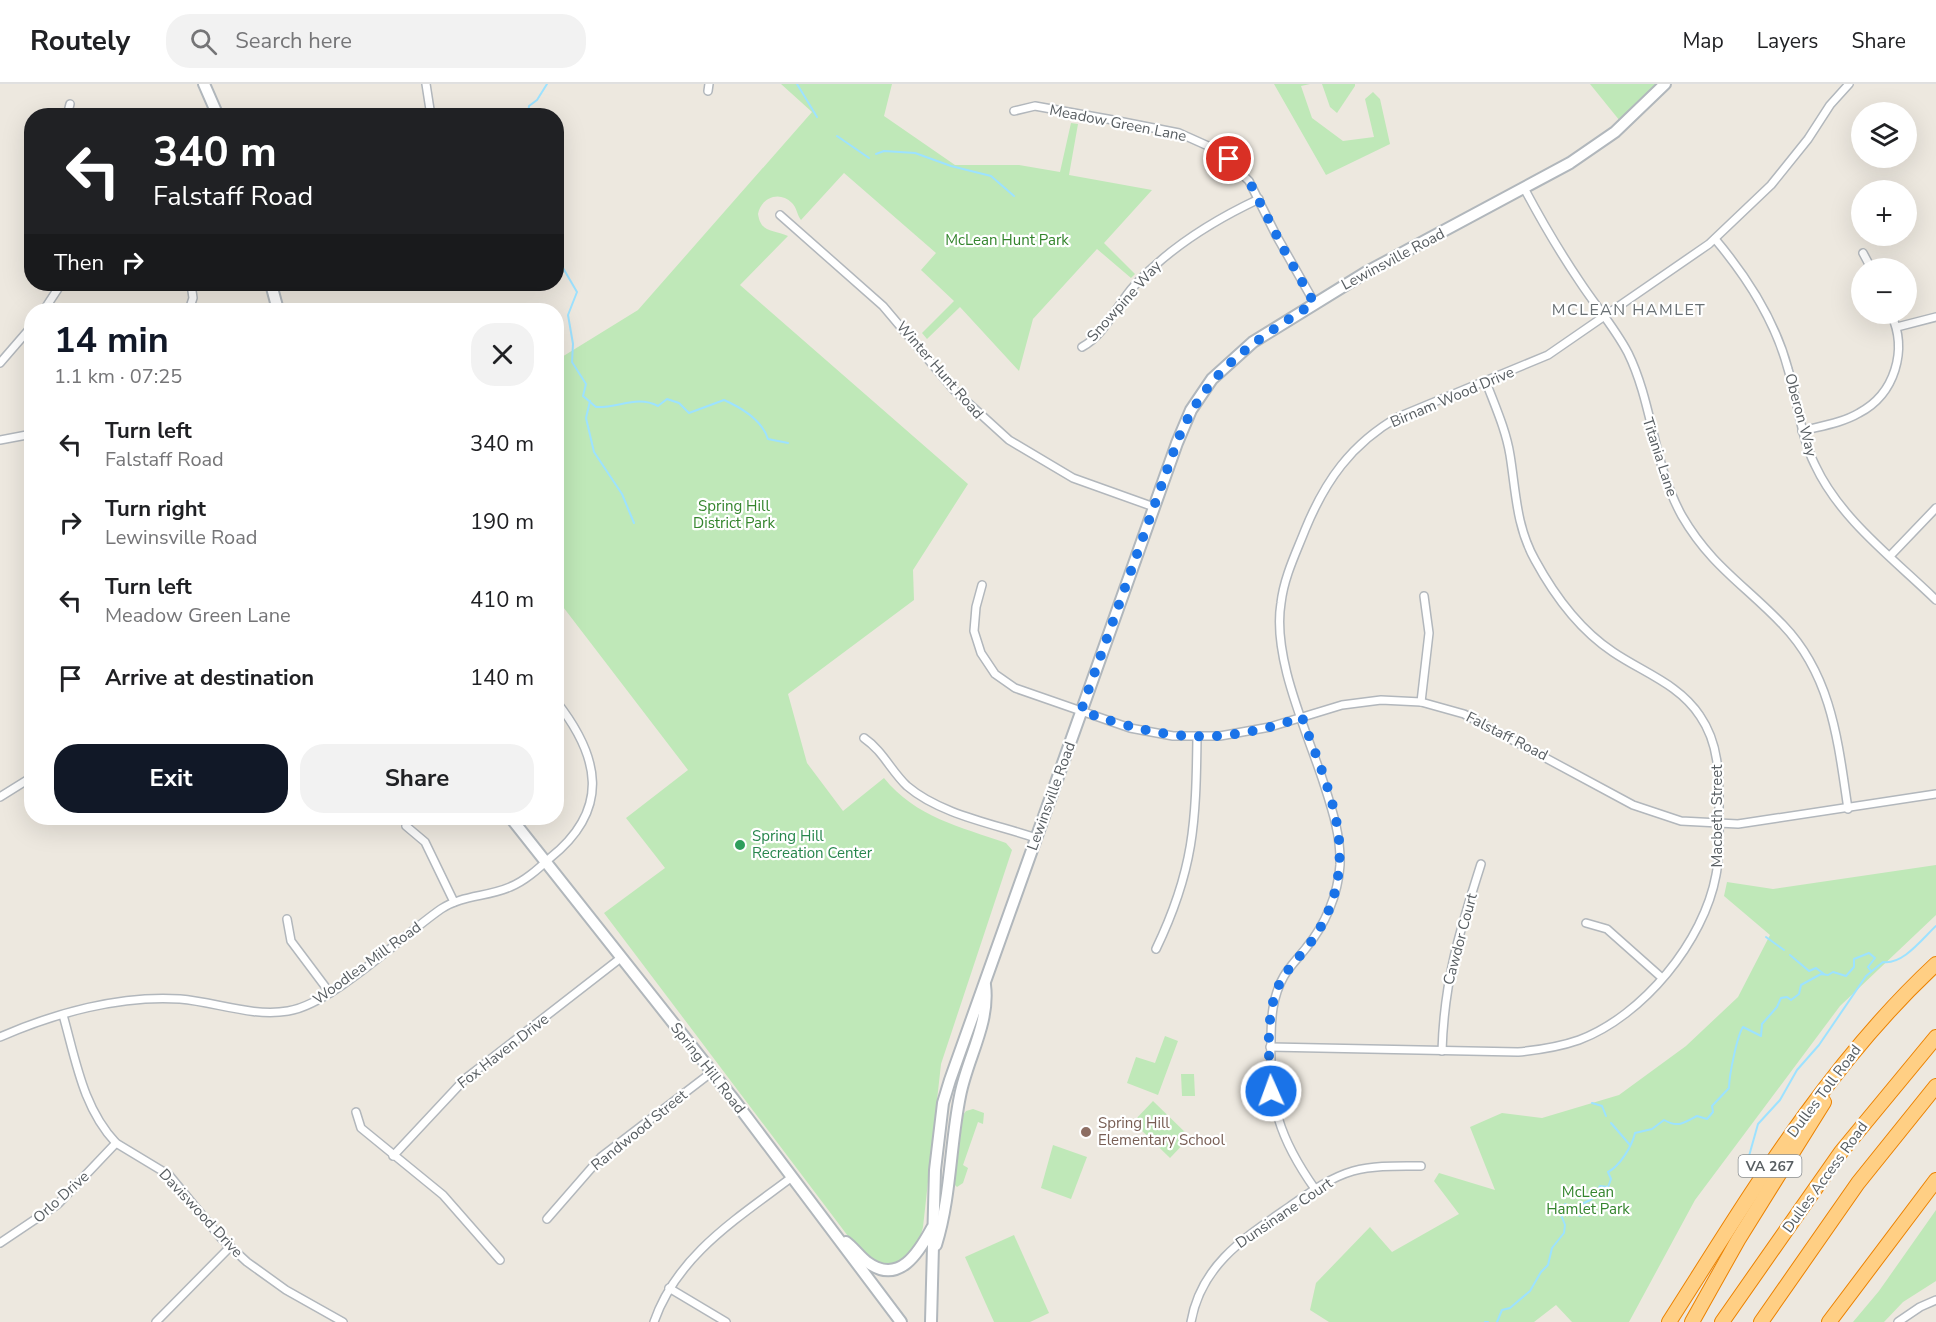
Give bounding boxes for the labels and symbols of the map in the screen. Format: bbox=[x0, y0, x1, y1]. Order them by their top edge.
street label: Meadow Green Lane bbox=[1048, 100, 1188, 146]
pin bbox=[1203, 133, 1254, 184]
street label: Lewinsville Road bbox=[1338, 223, 1448, 295]
park label: McLean Hunt Park bbox=[945, 230, 1069, 250]
street label: Snowpine Way bbox=[1082, 256, 1166, 346]
district label: MCLEAN HAMLET bbox=[1552, 299, 1706, 321]
street label: Winter Hunt Road bbox=[892, 317, 988, 423]
street label: Birnam Wood Drive bbox=[1387, 362, 1517, 432]
street label: Oberon Way bbox=[1780, 371, 1822, 459]
street label: Titania Lane bbox=[1638, 415, 1682, 499]
park label: Spring Hill District Park bbox=[693, 496, 775, 533]
street label: Falstaff Road bbox=[1463, 707, 1551, 765]
street label: Lewinsville Road bbox=[1022, 739, 1080, 853]
street label: Macbeth Street bbox=[1707, 764, 1727, 868]
place label: Spring Hill Recreation Center bbox=[752, 826, 873, 863]
marker: Spring Hill Recreation Center bbox=[733, 838, 747, 852]
street label: Cawdor Court bbox=[1438, 890, 1482, 987]
street label: Woodlea Mill Road bbox=[309, 917, 425, 1009]
street label: Fox Haven Drive bbox=[453, 1009, 553, 1093]
street label: Spring Hill Road bbox=[666, 1018, 750, 1118]
street label: Dulles Toll Road bbox=[1783, 1041, 1865, 1141]
position arrow bbox=[1239, 1059, 1303, 1123]
street label: Randwood Street bbox=[587, 1085, 692, 1175]
place label: Spring Hill Elementary School bbox=[1098, 1113, 1225, 1150]
street label: Dulles Access Road bbox=[1778, 1117, 1872, 1237]
marker: Spring Hill Elementary School bbox=[1079, 1125, 1093, 1139]
road number: VA 267 bbox=[1738, 1155, 1802, 1177]
street label: Daviswood Drive bbox=[155, 1164, 247, 1262]
street label: Orlo Drive bbox=[29, 1166, 93, 1228]
street label: Dunsinane Court bbox=[1232, 1173, 1337, 1253]
park label: McLean Hamlet Park bbox=[1546, 1182, 1630, 1219]

